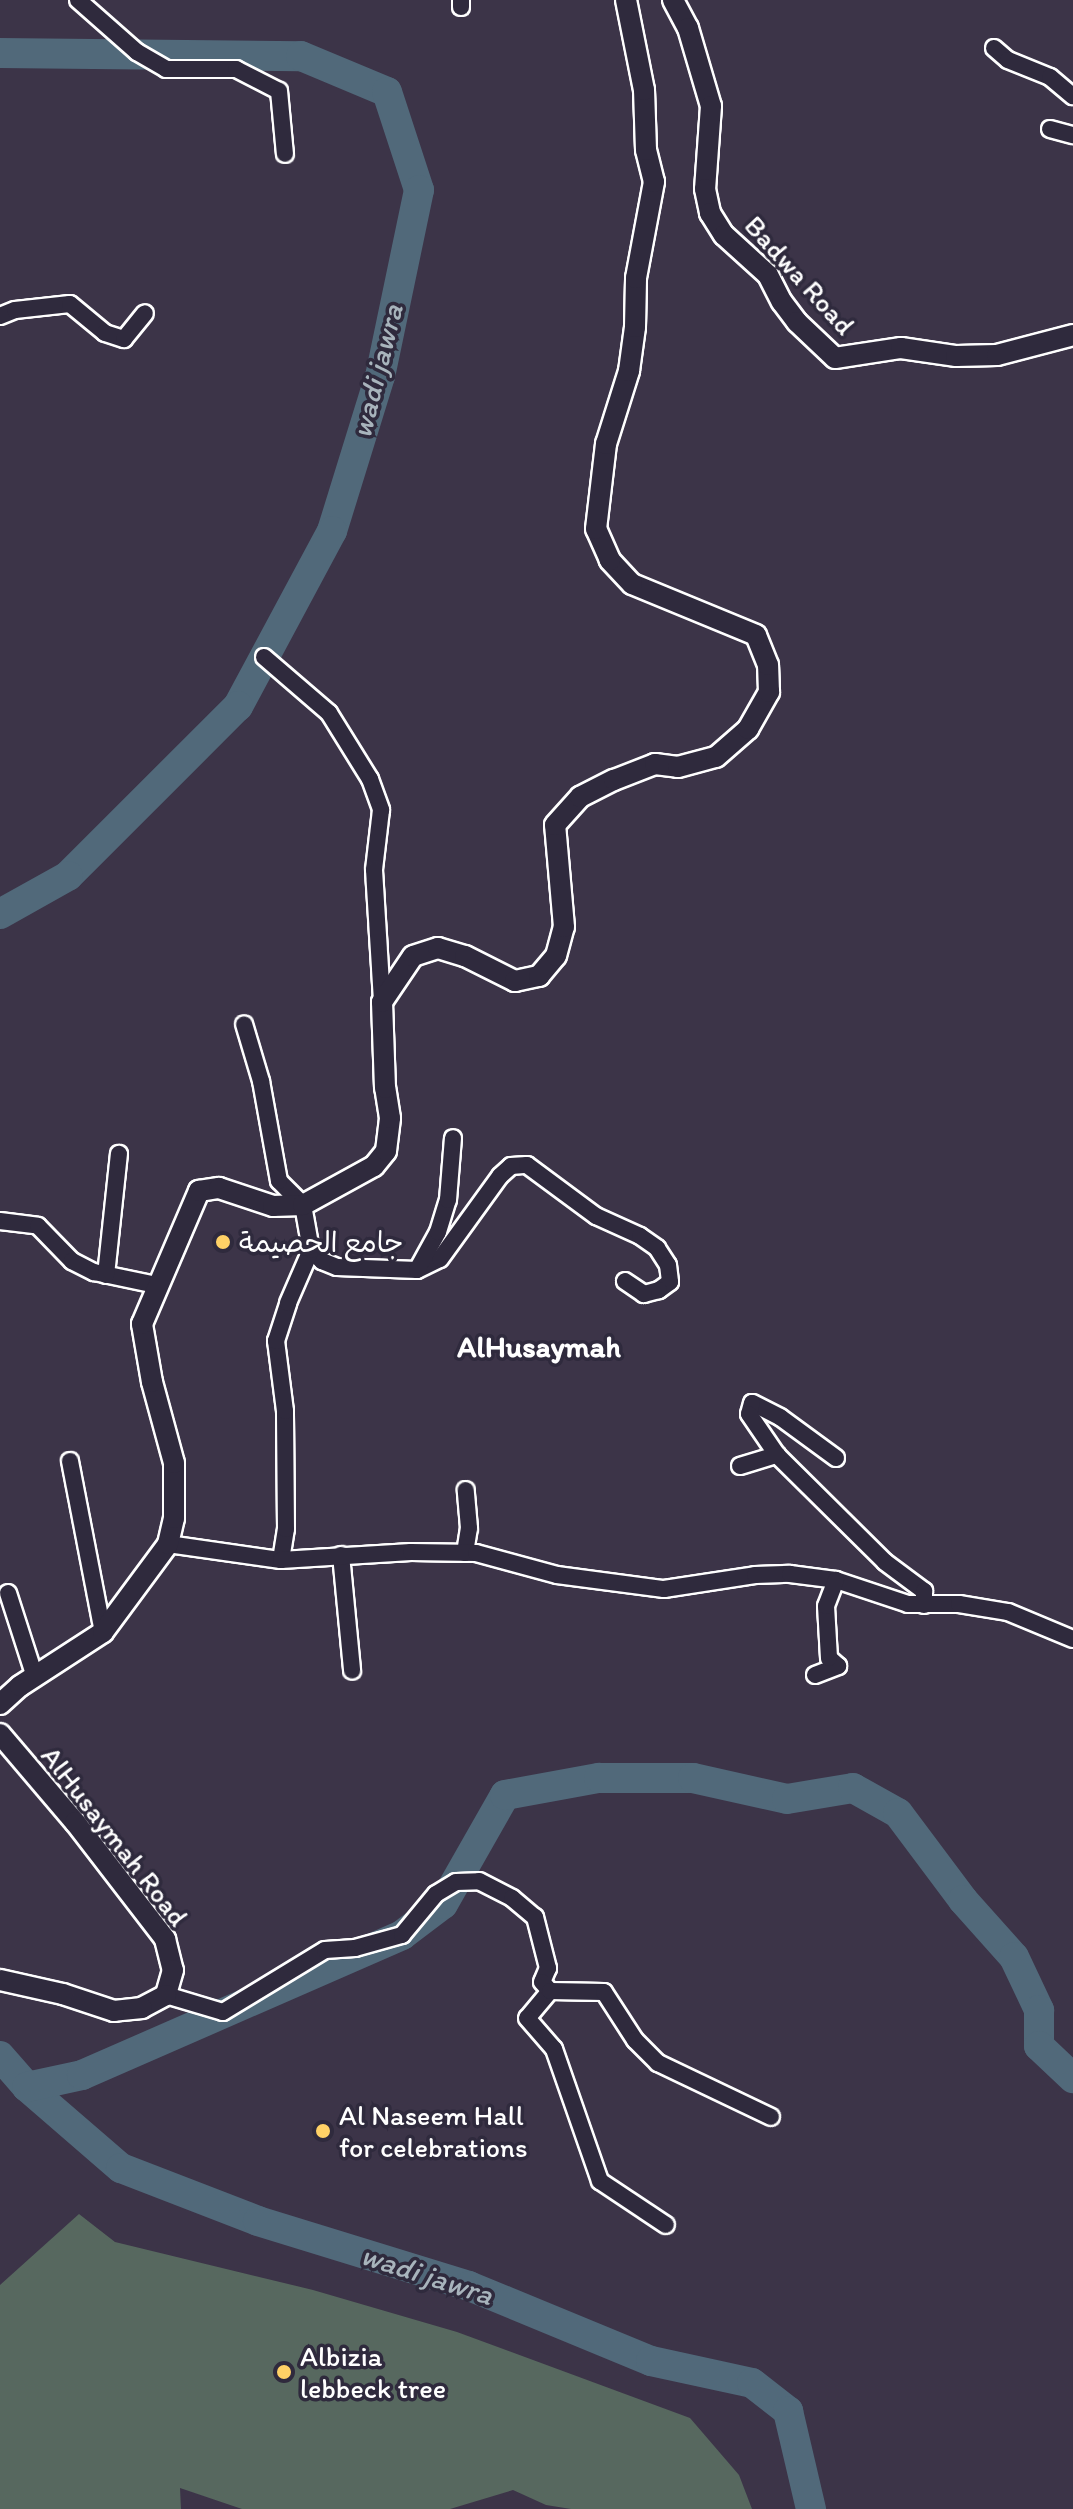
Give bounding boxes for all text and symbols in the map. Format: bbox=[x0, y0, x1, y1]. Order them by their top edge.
street label: Badwa Road bbox=[738, 209, 862, 341]
water label: wadi jawra bbox=[343, 300, 411, 442]
place label: جامع الحصيمة bbox=[239, 1225, 404, 1259]
marker: جامع الحصيمة bbox=[214, 1233, 232, 1251]
district label: AlHusaymah bbox=[457, 1329, 621, 1365]
street label: AlHusaymah Road bbox=[34, 1739, 196, 1933]
place label: Al Naseem Hall for celebrations bbox=[339, 2098, 528, 2164]
marker: Al Naseem Hall for celebrations bbox=[314, 2122, 332, 2140]
water label: wadi jawra bbox=[357, 2237, 497, 2313]
place label: Albizia lebbeck tree bbox=[300, 2339, 445, 2405]
marker: Albizia lebbeck tree bbox=[275, 2363, 293, 2381]

